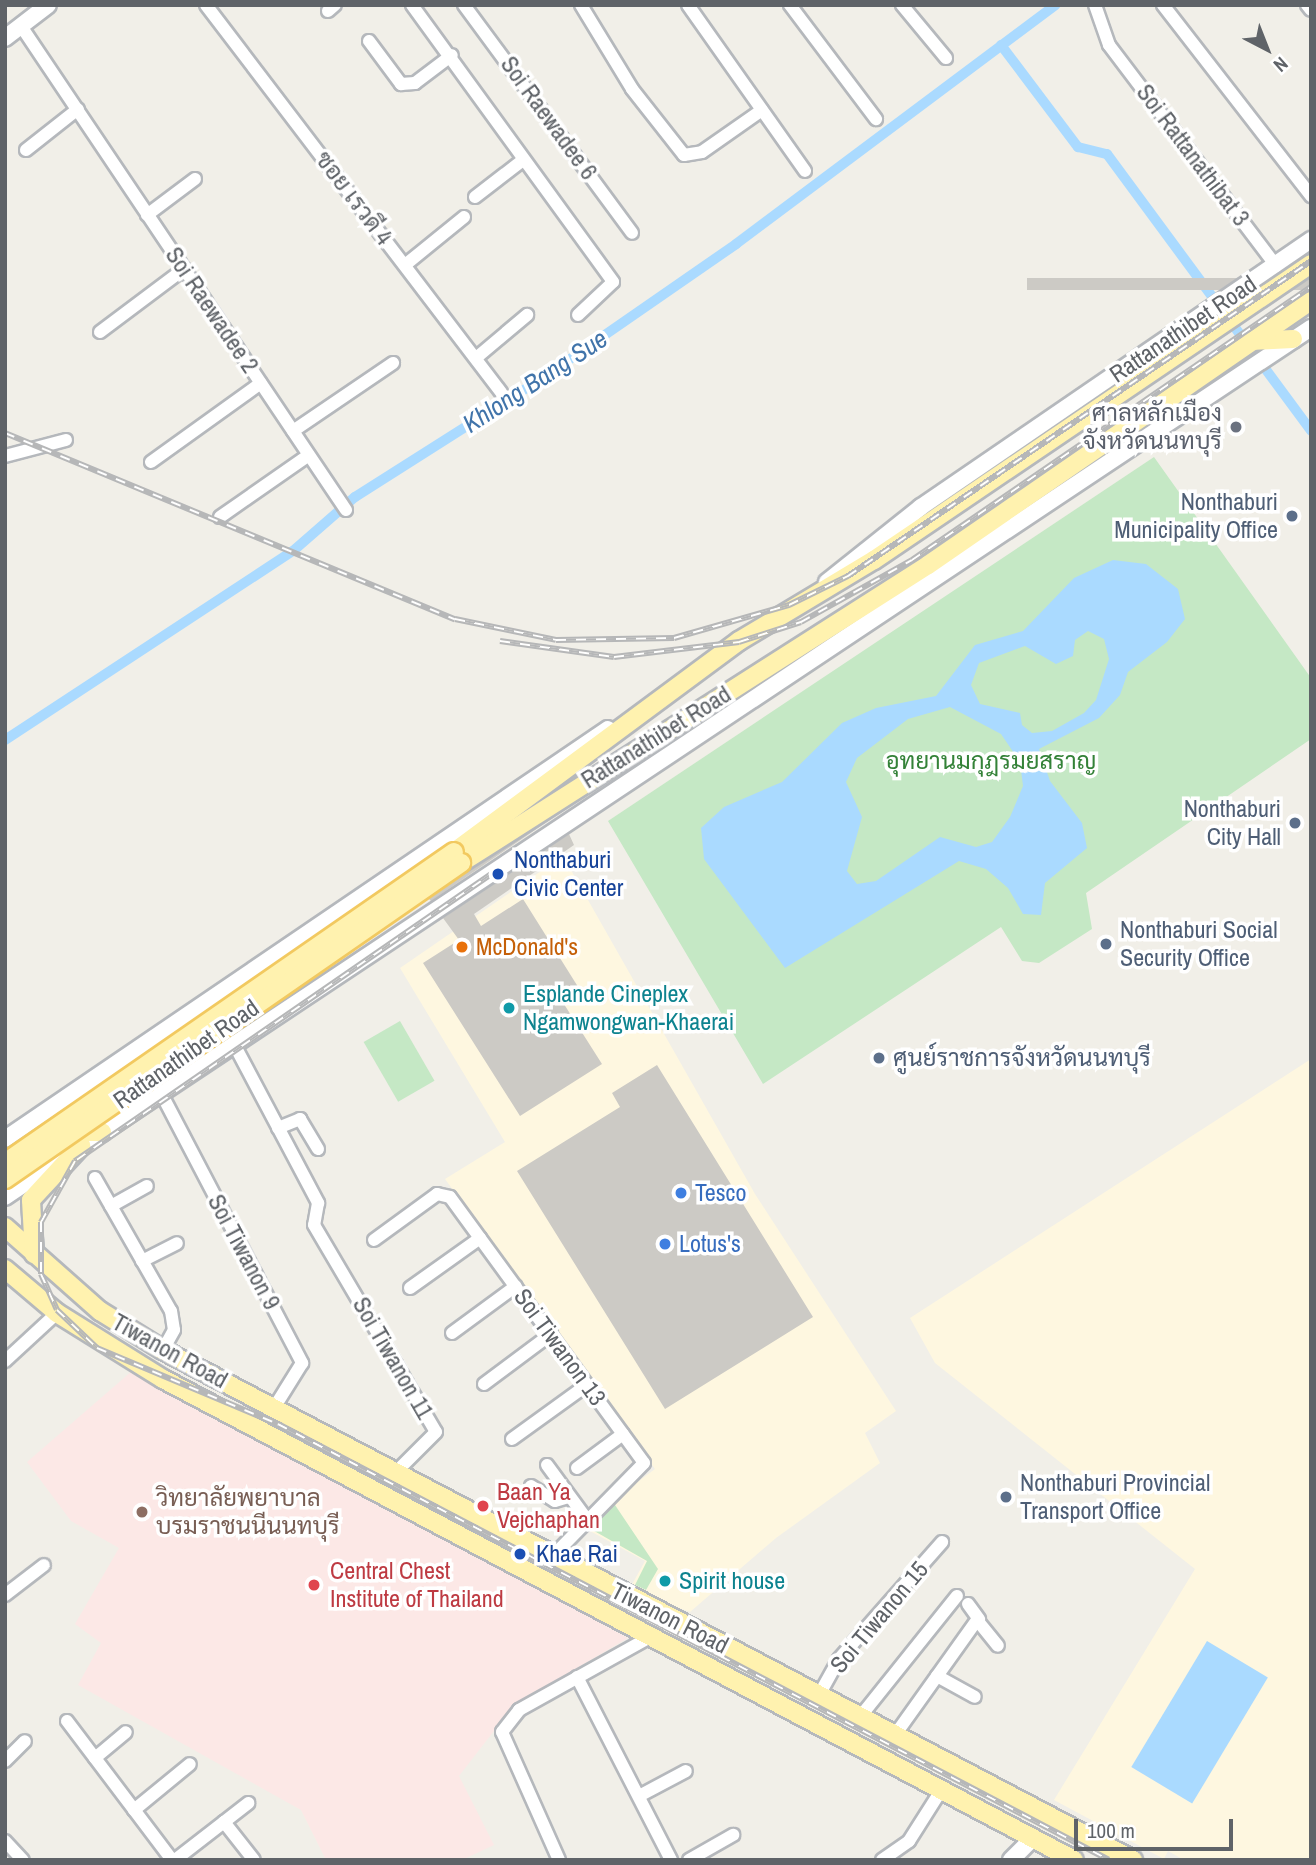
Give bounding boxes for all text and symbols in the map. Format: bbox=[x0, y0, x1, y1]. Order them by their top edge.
north arrow bbox=[1232, 14, 1302, 84]
street label: Soi Raewadee 6 bbox=[495, 51, 603, 185]
text: N bbox=[1268, 51, 1294, 78]
street label: Soi Rattanathibat 3 bbox=[1130, 79, 1256, 231]
street label: ซอย เรวดี 4 bbox=[309, 145, 399, 251]
street label: Soi Raewadee 2 bbox=[159, 242, 265, 378]
street label: Rattanathibet Road bbox=[1104, 269, 1262, 389]
water label: Khlong Bang Sue bbox=[457, 323, 613, 439]
place label: ศาลหลักเมือง จังหวัดนนทบุรี bbox=[1083, 399, 1222, 455]
marker: ศาลหลักเมือง จังหวัดนนทบุรี bbox=[1228, 419, 1244, 435]
place label: Nonthaburi Municipality Office bbox=[1114, 488, 1278, 544]
marker: Nonthaburi Municipality Office bbox=[1284, 508, 1300, 524]
street label: Rattanathibet Road bbox=[576, 680, 736, 794]
park label: อุทยานมกุฎรมยสราญ bbox=[886, 747, 1096, 775]
place label: Nonthaburi City Hall bbox=[1184, 795, 1281, 851]
marker: Nonthaburi City Hall bbox=[1287, 815, 1303, 831]
place label: Nonthaburi Civic Center bbox=[514, 846, 623, 902]
marker: Nonthaburi Civic Center bbox=[488, 864, 508, 884]
place label: Nonthaburi Social Security Office bbox=[1120, 916, 1278, 972]
place label: McDonald's bbox=[476, 933, 578, 961]
marker: Nonthaburi Social Security Office bbox=[1098, 936, 1114, 952]
marker: McDonald's bbox=[454, 939, 470, 955]
place label: Esplande Cineplex Ngamwongwan-Khaerai bbox=[523, 980, 734, 1036]
street label: Rattanathibet Road bbox=[108, 993, 264, 1115]
marker: Esplande Cineplex Ngamwongwan-Khaerai bbox=[501, 1000, 517, 1016]
place label: ศูนย์ราชการจังหวัดนนทบุรี bbox=[893, 1044, 1151, 1072]
marker: ศูนย์ราชการจังหวัดนนทบุรี bbox=[871, 1050, 887, 1066]
place label: Tesco bbox=[695, 1179, 746, 1207]
marker: Tesco bbox=[673, 1185, 689, 1201]
street label: Soi Tiwanon 9 bbox=[202, 1189, 286, 1315]
place label: Lotus's bbox=[679, 1230, 741, 1258]
marker: Lotus's bbox=[657, 1236, 673, 1252]
street label: Soi Tiwanon 13 bbox=[508, 1283, 612, 1411]
street label: Soi Tiwanon 11 bbox=[347, 1292, 439, 1424]
street label: Tiwanon Road bbox=[107, 1307, 233, 1395]
place label: Nonthaburi Provincial Transport Office bbox=[1020, 1469, 1210, 1525]
place label: Baan Ya Vejchaphan bbox=[497, 1478, 600, 1534]
place label: วิทยาลัยพยาบาล บรมราชนนีนนทบุรี bbox=[156, 1484, 340, 1540]
marker: Nonthaburi Provincial Transport Office bbox=[998, 1489, 1014, 1505]
marker: Baan Ya Vejchaphan bbox=[475, 1498, 491, 1514]
marker: วิทยาลัยพยาบาล บรมราชนนีนนทบุรี bbox=[134, 1504, 150, 1520]
place label: Khae Rai bbox=[536, 1540, 618, 1568]
marker: Khae Rai bbox=[510, 1544, 530, 1564]
street label: Soi Tiwanon 15 bbox=[824, 1555, 934, 1679]
place label: Central Chest Institute of Thailand bbox=[330, 1557, 504, 1613]
place label: Spirit house bbox=[679, 1567, 785, 1595]
marker: Spirit house bbox=[657, 1573, 673, 1589]
marker: Central Chest Institute of Thailand bbox=[304, 1575, 324, 1595]
street label: Tiwanon Road bbox=[607, 1576, 733, 1660]
scale bar bbox=[1078, 1806, 1237, 1850]
text: 100 m bbox=[1087, 1816, 1135, 1845]

